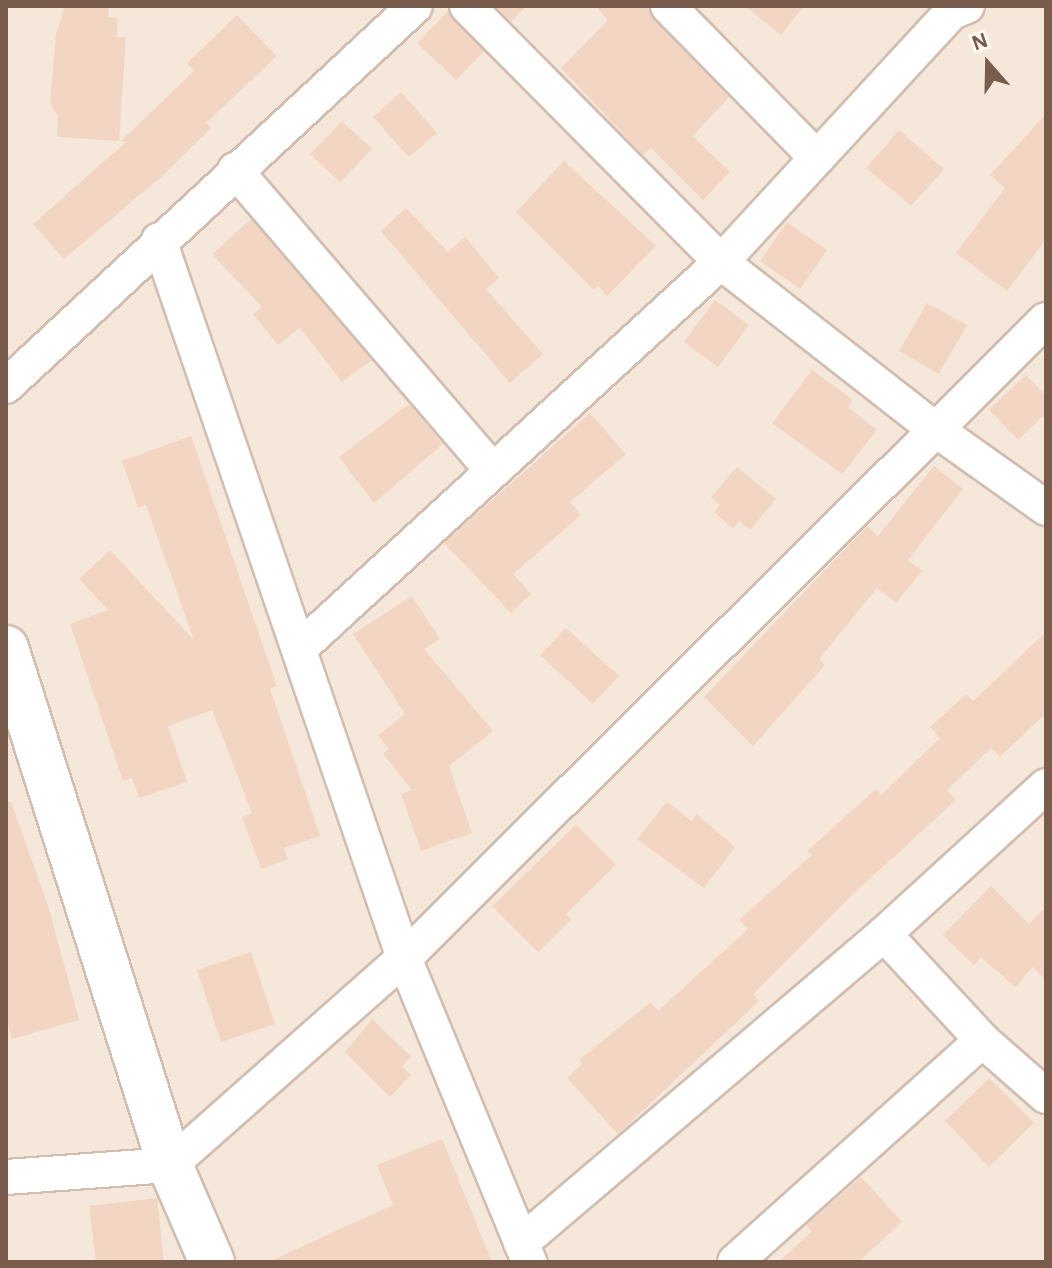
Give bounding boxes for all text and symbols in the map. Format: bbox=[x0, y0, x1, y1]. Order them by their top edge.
north arrow bbox=[948, 24, 1028, 104]
text: N bbox=[969, 28, 991, 54]

